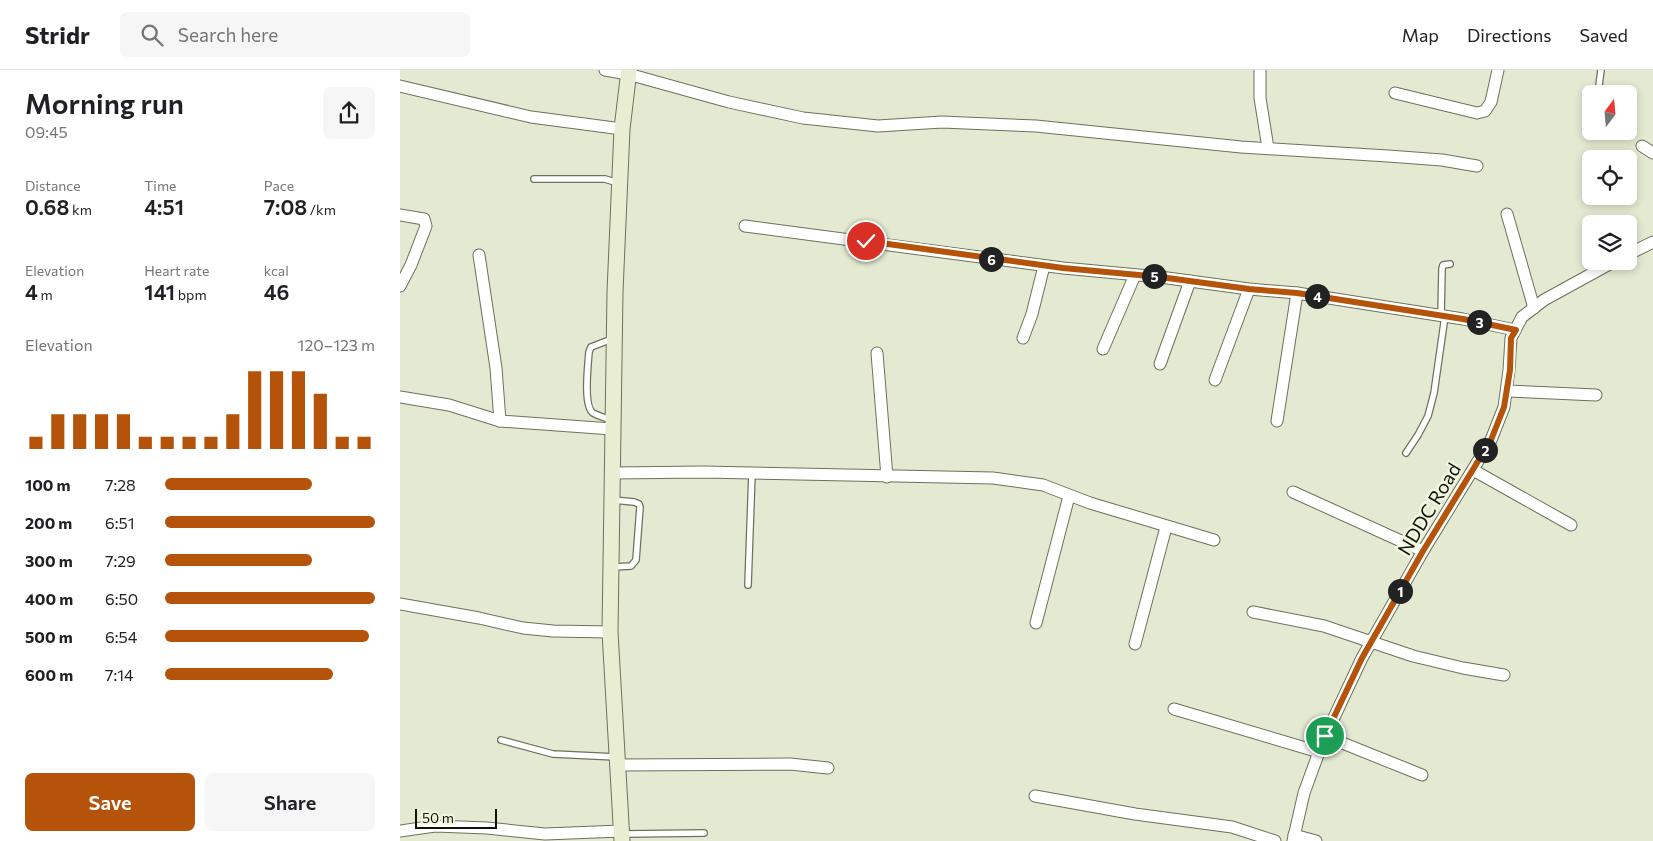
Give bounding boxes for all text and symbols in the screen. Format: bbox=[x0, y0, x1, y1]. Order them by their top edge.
search box bbox=[120, 12, 470, 57]
text: Stridr bbox=[25, 20, 90, 49]
icon: search bbox=[138, 21, 166, 49]
text: Search here bbox=[178, 23, 278, 46]
text: Map bbox=[1402, 24, 1439, 46]
text: Directions bbox=[1467, 24, 1551, 46]
text: Saved bbox=[1579, 24, 1628, 46]
north arrow bbox=[1582, 85, 1638, 140]
map controls bbox=[1582, 85, 1637, 270]
text: Morning run bbox=[25, 86, 184, 120]
button: share bbox=[323, 87, 375, 139]
text: 09:45 bbox=[25, 122, 68, 141]
button: locate bbox=[1582, 150, 1637, 205]
text: Distance bbox=[25, 177, 81, 194]
text: Time bbox=[144, 177, 177, 194]
text: Pace bbox=[264, 177, 294, 194]
text: 0.68 bbox=[25, 194, 69, 219]
text: 4:51 bbox=[144, 194, 184, 219]
text: 7:08 bbox=[264, 194, 307, 219]
text: km bbox=[69, 201, 92, 218]
text: /km bbox=[307, 201, 336, 218]
button: layers bbox=[1582, 215, 1637, 270]
pin bbox=[845, 220, 887, 262]
icon: check bbox=[852, 227, 880, 255]
pin: 6 bbox=[978, 246, 1004, 272]
text: 6 bbox=[987, 251, 996, 268]
text: Elevation bbox=[25, 262, 84, 279]
text: Heart rate bbox=[144, 262, 209, 279]
text: kcal bbox=[264, 262, 289, 279]
pin: 5 bbox=[1142, 264, 1166, 288]
text: 5 bbox=[1150, 268, 1159, 285]
text: 4 bbox=[25, 279, 38, 304]
text: 141 bbox=[144, 279, 175, 304]
text: 46 bbox=[264, 279, 289, 304]
pin: 4 bbox=[1304, 284, 1330, 308]
text: m bbox=[38, 286, 53, 303]
text: bpm bbox=[175, 286, 207, 303]
text: 4 bbox=[1313, 288, 1322, 305]
pin: 3 bbox=[1466, 310, 1492, 334]
text: 3 bbox=[1475, 314, 1484, 331]
text: Elevation bbox=[25, 335, 93, 354]
text: 120–123 m bbox=[298, 335, 375, 354]
pin: 2 bbox=[1472, 438, 1498, 462]
text: 2 bbox=[1482, 442, 1489, 459]
street label: NDDC Road bbox=[1392, 459, 1465, 559]
text: 100 m bbox=[25, 475, 71, 494]
text: 7:28 bbox=[105, 475, 136, 494]
text: 200 m bbox=[25, 513, 72, 532]
text: 6:51 bbox=[105, 513, 135, 532]
text: 300 m bbox=[25, 551, 73, 570]
text: 7:29 bbox=[105, 551, 136, 570]
pin: 1 bbox=[1388, 578, 1412, 604]
text: 1 bbox=[1397, 583, 1404, 600]
text: 400 m bbox=[25, 589, 73, 608]
text: 6:50 bbox=[105, 589, 138, 608]
text: 500 m bbox=[25, 627, 73, 646]
text: 6:54 bbox=[105, 627, 137, 646]
text: 600 m bbox=[25, 665, 73, 684]
text: 7:14 bbox=[105, 665, 134, 684]
pin bbox=[1304, 715, 1346, 757]
icon: arrive bbox=[1311, 722, 1339, 750]
button: Save bbox=[25, 773, 195, 831]
button: Share bbox=[205, 773, 375, 831]
scale bar bbox=[415, 806, 498, 829]
text: 50 m bbox=[422, 809, 454, 826]

